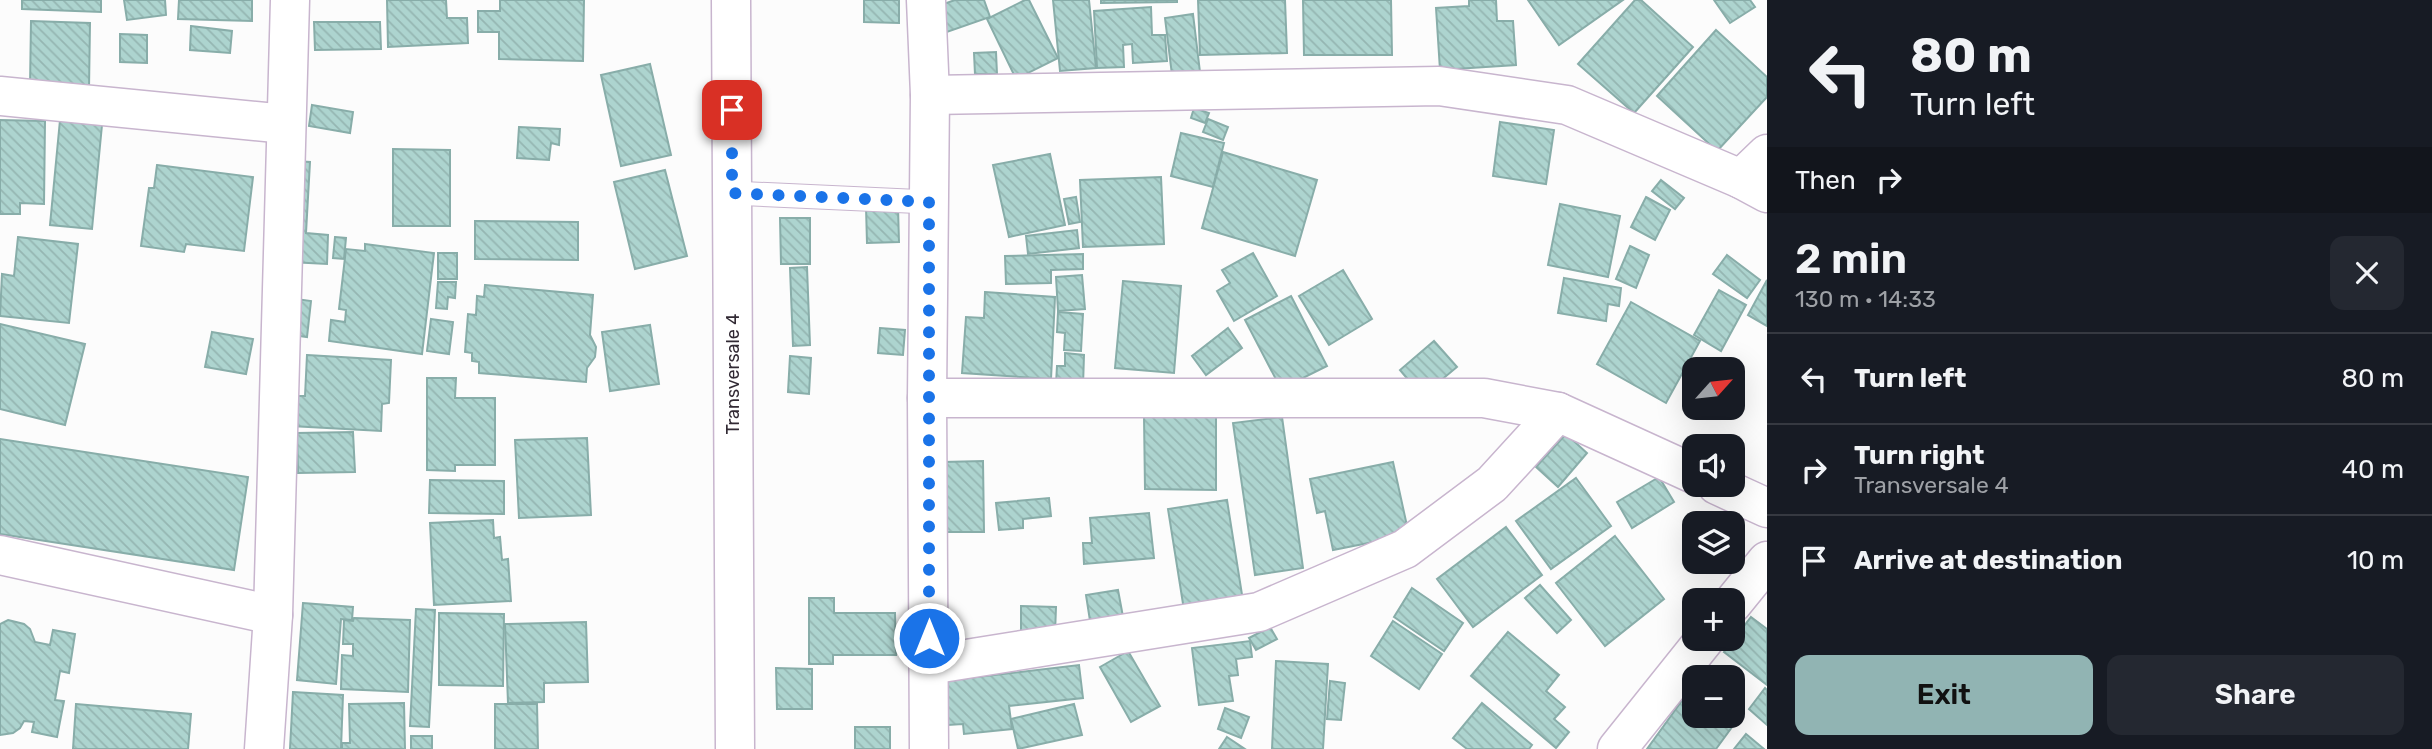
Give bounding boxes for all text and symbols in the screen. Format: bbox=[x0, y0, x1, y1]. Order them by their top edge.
text: 80 m bbox=[1910, 26, 2032, 84]
icon: left bbox=[1795, 28, 1886, 119]
pin bbox=[702, 80, 762, 140]
text: Turn left bbox=[1910, 85, 2035, 123]
icon: arrive bbox=[713, 91, 751, 129]
icon: right bbox=[1870, 161, 1908, 199]
text: Then bbox=[1795, 165, 1856, 196]
text: 2 min bbox=[1795, 234, 1907, 284]
button: close bbox=[2330, 236, 2404, 310]
text: 130 m · 14:33 bbox=[1795, 285, 1936, 313]
street label: Transversale 4 bbox=[722, 313, 744, 435]
north arrow bbox=[1682, 357, 1745, 420]
map controls bbox=[1682, 357, 1745, 728]
icon: left bbox=[1795, 360, 1833, 398]
text: Turn left bbox=[1854, 363, 1966, 394]
text: 80 m bbox=[2341, 363, 2404, 394]
button: sound bbox=[1682, 434, 1745, 497]
text: Turn right bbox=[1854, 440, 1984, 471]
icon: right bbox=[1795, 451, 1833, 489]
text: 40 m bbox=[2342, 454, 2404, 485]
text: Transversale 4 bbox=[1854, 471, 2009, 499]
button: layers bbox=[1682, 511, 1745, 574]
icon: arrive bbox=[1795, 542, 1833, 580]
text: Arrive at destination bbox=[1854, 545, 2122, 576]
text: 10 m bbox=[2347, 545, 2404, 576]
button: + bbox=[1682, 588, 1745, 651]
position arrow bbox=[892, 601, 966, 675]
button: Exit bbox=[1795, 655, 2093, 735]
button: Share bbox=[2107, 655, 2404, 735]
button: − bbox=[1682, 665, 1745, 728]

